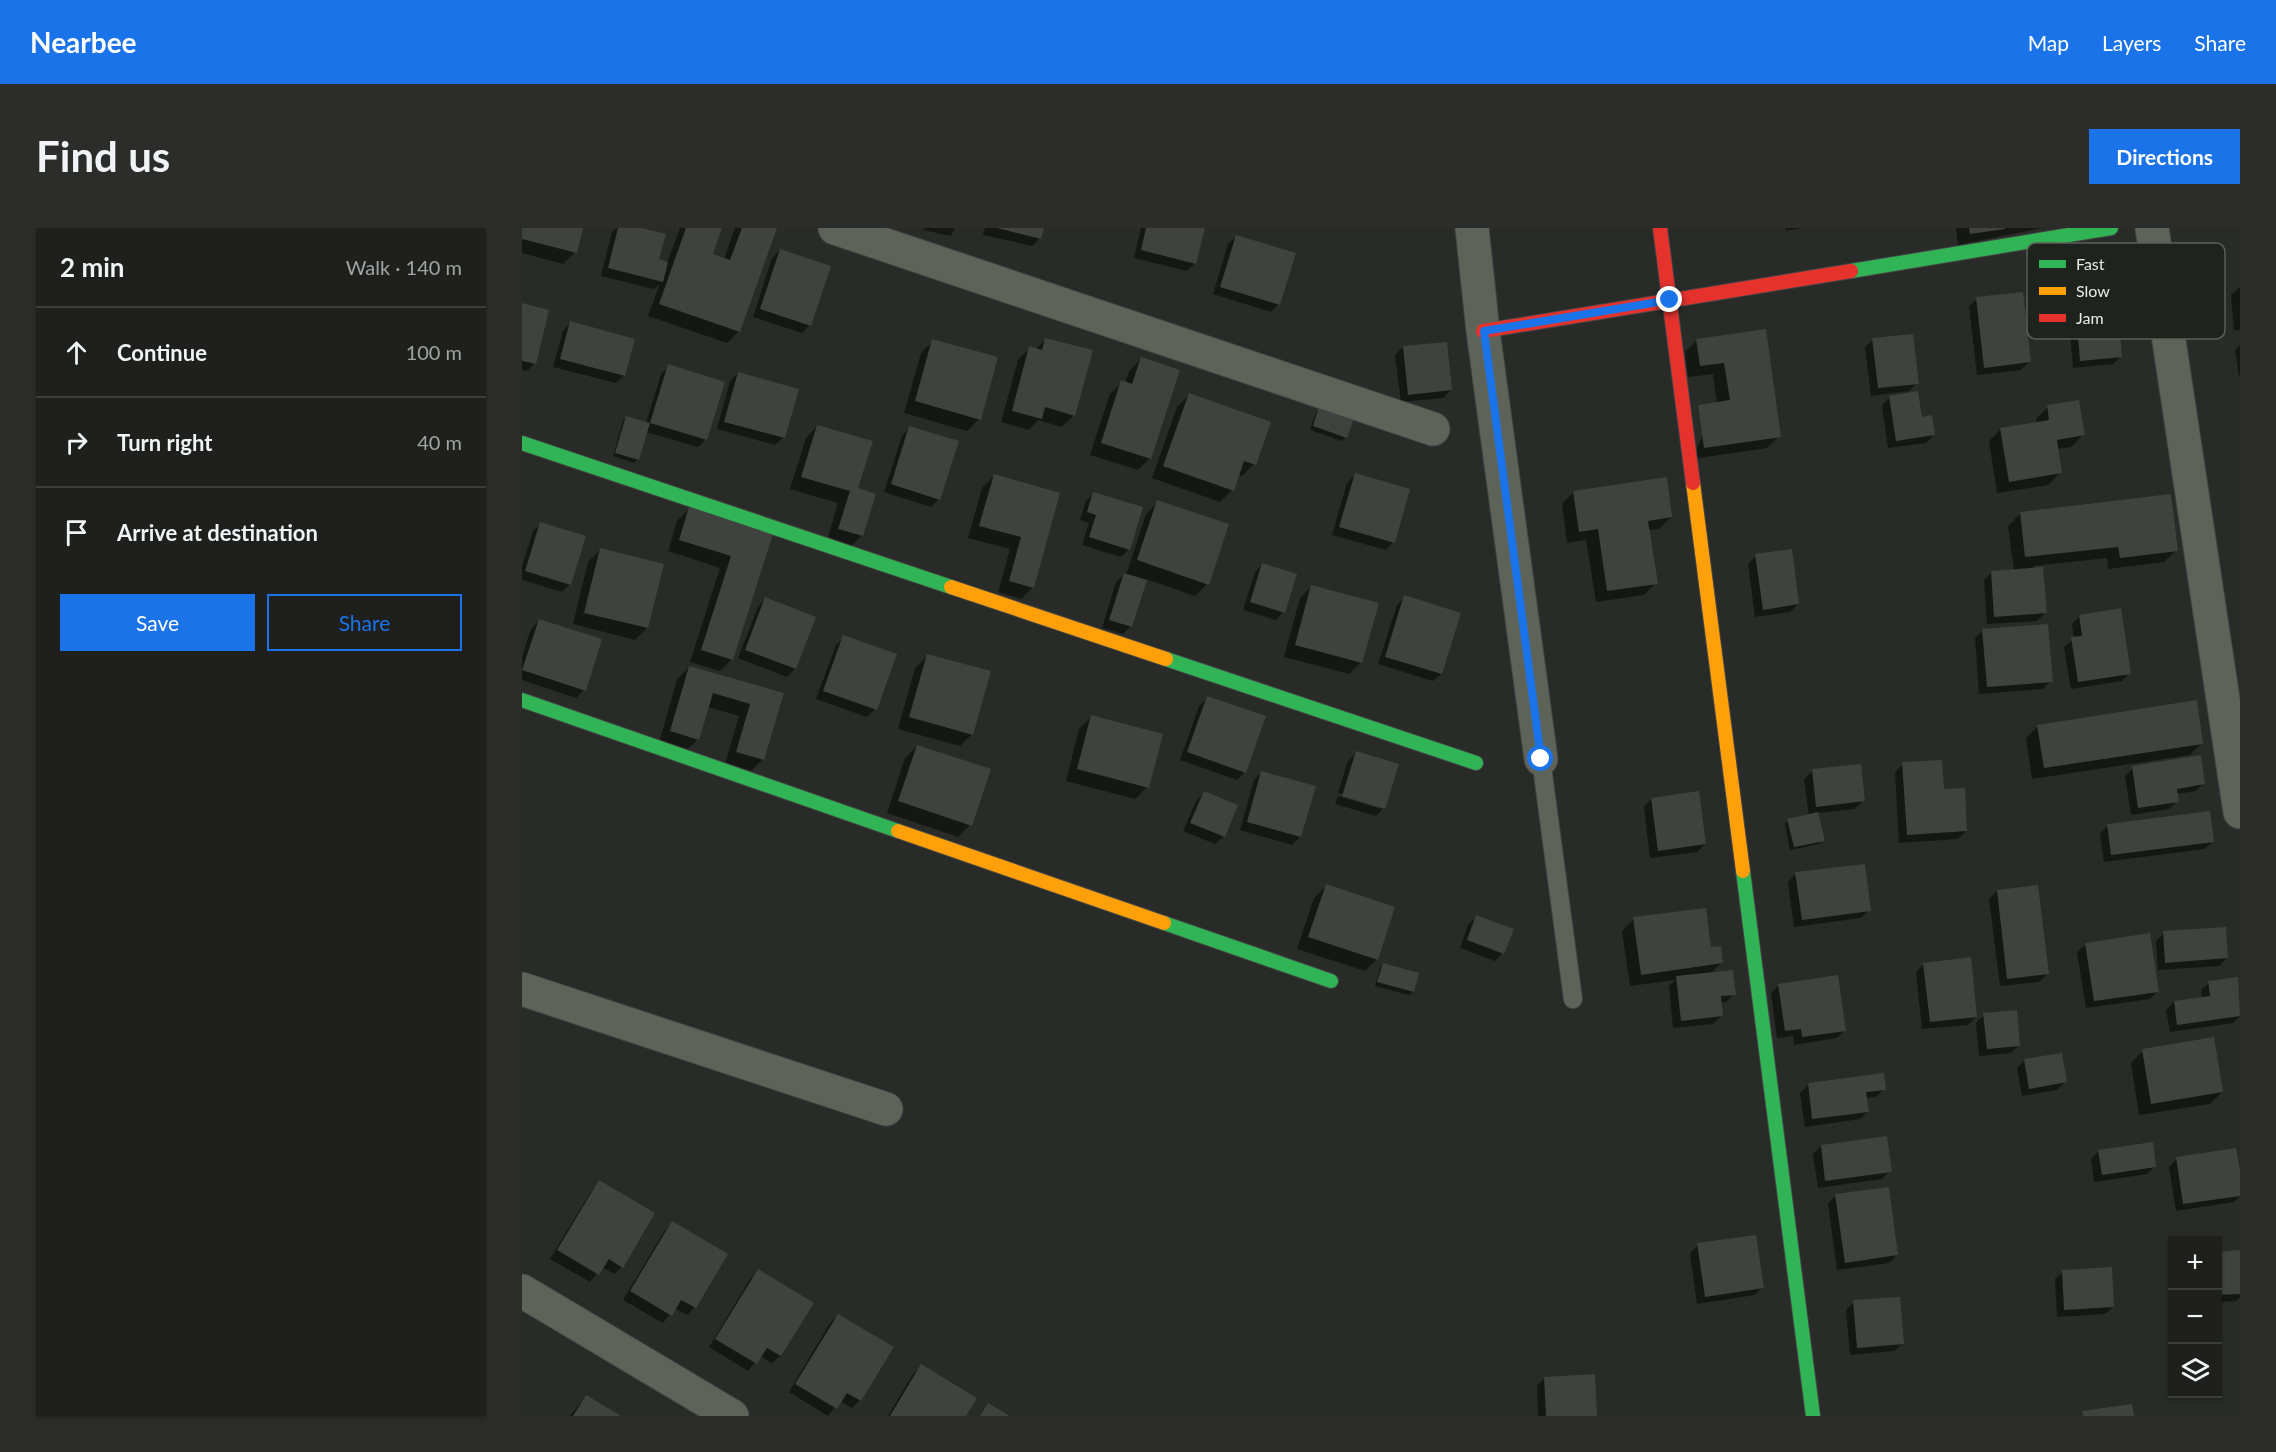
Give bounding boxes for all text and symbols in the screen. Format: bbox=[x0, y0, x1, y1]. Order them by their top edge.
text: Nearbee bbox=[30, 25, 137, 59]
text: Map bbox=[2028, 30, 2069, 55]
text: Layers bbox=[2102, 30, 2161, 55]
text: Share bbox=[2194, 30, 2246, 55]
button: Directions bbox=[2089, 129, 2240, 184]
text: Find us bbox=[36, 131, 170, 181]
legend bbox=[2027, 243, 2225, 339]
text: 2 min bbox=[60, 251, 124, 283]
text: Fast bbox=[2076, 254, 2105, 273]
text: Walk · 140 m bbox=[346, 255, 462, 279]
text: Slow bbox=[2076, 281, 2110, 300]
route end bbox=[1656, 286, 1682, 312]
text: Jam bbox=[2076, 308, 2104, 327]
icon: ahead bbox=[60, 336, 93, 369]
text: Continue bbox=[117, 339, 207, 366]
text: 100 m bbox=[406, 340, 462, 364]
icon: right bbox=[60, 426, 93, 459]
text: Turn right bbox=[117, 429, 212, 456]
text: 40 m bbox=[417, 430, 462, 454]
icon: arrive bbox=[60, 516, 93, 549]
text: Arrive at destination bbox=[117, 519, 318, 546]
button: Save bbox=[60, 594, 255, 651]
button: Share bbox=[267, 594, 462, 651]
route start bbox=[1527, 745, 1553, 771]
map controls bbox=[2168, 1236, 2222, 1398]
button: + bbox=[2168, 1236, 2222, 1290]
button: − bbox=[2168, 1290, 2222, 1344]
button: layers bbox=[2168, 1344, 2222, 1398]

